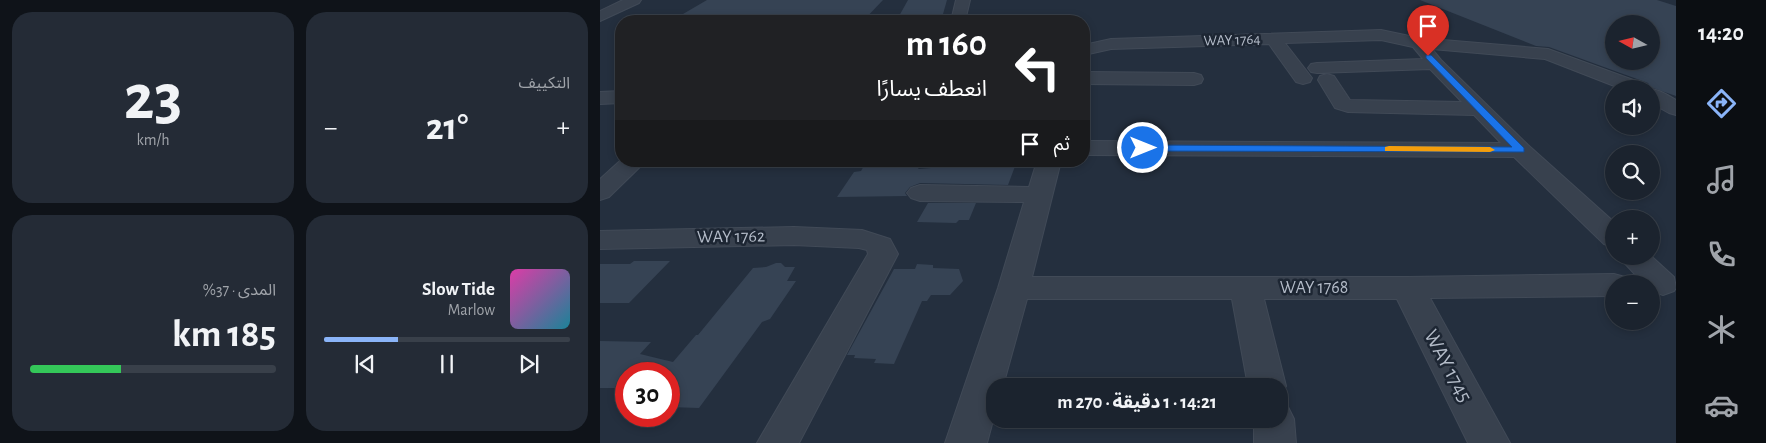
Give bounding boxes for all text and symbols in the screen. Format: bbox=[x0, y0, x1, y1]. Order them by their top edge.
pin bbox=[1407, 5, 1449, 56]
icon: arrive bbox=[1414, 12, 1442, 40]
north arrow bbox=[1605, 15, 1660, 70]
map controls bbox=[1605, 15, 1660, 330]
text: 14:20 bbox=[1698, 22, 1744, 44]
text: 160 m bbox=[906, 27, 987, 62]
street label: WAY 1764 bbox=[1203, 32, 1261, 48]
icon: left bbox=[1005, 35, 1070, 100]
text: 23 bbox=[124, 66, 182, 131]
text: التكييف bbox=[518, 75, 570, 91]
text: انعطف يسارًا bbox=[877, 78, 987, 100]
button: sound bbox=[1605, 80, 1660, 135]
icon: directions bbox=[1704, 86, 1739, 121]
text: 21° bbox=[426, 109, 468, 147]
text: − bbox=[324, 114, 337, 142]
text: + bbox=[557, 114, 570, 142]
position arrow bbox=[1116, 121, 1168, 173]
icon: arrive bbox=[1016, 130, 1044, 158]
text: km/h bbox=[137, 132, 170, 148]
text: ثم bbox=[1054, 135, 1070, 154]
button: search bbox=[1605, 145, 1660, 200]
icon: music bbox=[1704, 162, 1739, 197]
button: + bbox=[1605, 210, 1660, 265]
street label: WAY 1762 bbox=[697, 227, 765, 247]
icon: phone bbox=[1704, 237, 1739, 272]
button: − bbox=[1605, 275, 1660, 330]
street label: WAY 1768 bbox=[1280, 279, 1348, 297]
text: Slow Tide bbox=[422, 280, 495, 299]
text: المدى · 37% bbox=[203, 282, 276, 298]
text: Marlow bbox=[448, 302, 495, 318]
icon: climate bbox=[1704, 312, 1739, 347]
text: 185 km bbox=[172, 316, 276, 354]
street label: WAY 1745 bbox=[1420, 326, 1476, 406]
icon: previous bbox=[351, 350, 379, 378]
icon: pause bbox=[433, 350, 461, 378]
icon: next bbox=[515, 350, 543, 378]
speed limit sign: 30 bbox=[615, 362, 680, 427]
icon: car bbox=[1704, 388, 1739, 423]
text: 14:21 · 1 دقيقة · 270 m bbox=[1057, 393, 1217, 412]

